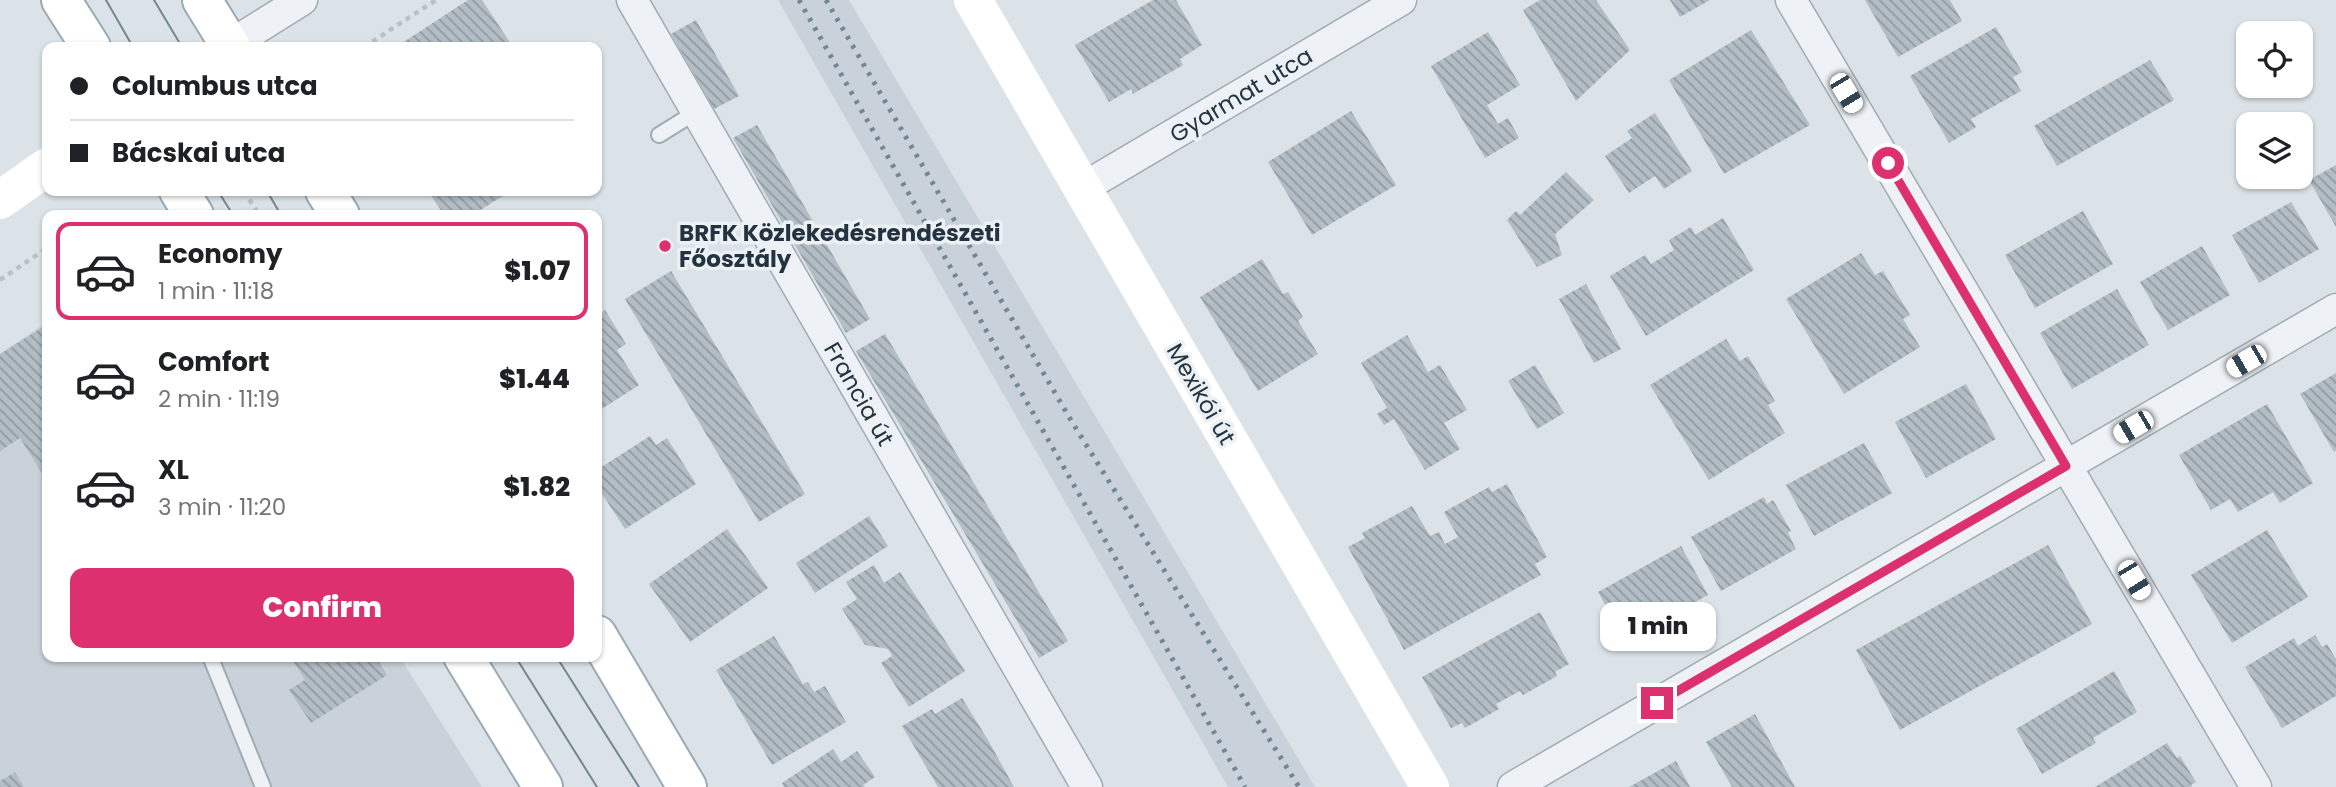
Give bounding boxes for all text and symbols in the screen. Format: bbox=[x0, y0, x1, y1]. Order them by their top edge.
map controls bbox=[2236, 21, 2313, 189]
button: locate bbox=[2236, 21, 2313, 98]
street label: Gyarmat utca bbox=[1164, 40, 1318, 150]
text: Columbus utca bbox=[112, 68, 318, 104]
car bbox=[1827, 70, 1866, 116]
button: layers bbox=[2236, 112, 2313, 189]
text: Bácskai utca bbox=[112, 135, 285, 171]
route start bbox=[1872, 147, 1904, 179]
place label: BRFK Közlekedésrendészeti Főosztály bbox=[679, 217, 1001, 275]
text: Economy bbox=[158, 236, 282, 272]
marker: BRFK Közlekedésrendészeti Főosztály bbox=[657, 238, 673, 254]
icon: car bbox=[74, 240, 137, 303]
text: $1.07 bbox=[504, 253, 570, 289]
text: 1 min · 11:18 bbox=[158, 275, 274, 307]
street label: Francia út bbox=[816, 336, 902, 452]
street label: Mexikói út bbox=[1159, 337, 1243, 451]
car bbox=[2223, 341, 2270, 381]
text: Comfort bbox=[158, 344, 270, 380]
icon: car bbox=[74, 348, 137, 411]
text: $1.44 bbox=[499, 361, 570, 397]
text: 2 min · 11:19 bbox=[158, 383, 280, 415]
car bbox=[2110, 407, 2157, 447]
text: XL bbox=[158, 452, 189, 488]
icon: car bbox=[74, 456, 137, 519]
text: $1.82 bbox=[503, 469, 570, 505]
text: 3 min · 11:20 bbox=[158, 491, 286, 523]
car bbox=[2115, 557, 2154, 603]
button: Confirm bbox=[70, 568, 574, 648]
callout: 1 min bbox=[1599, 602, 1715, 650]
text: 1 min bbox=[1628, 610, 1688, 642]
route end bbox=[1641, 687, 1673, 719]

